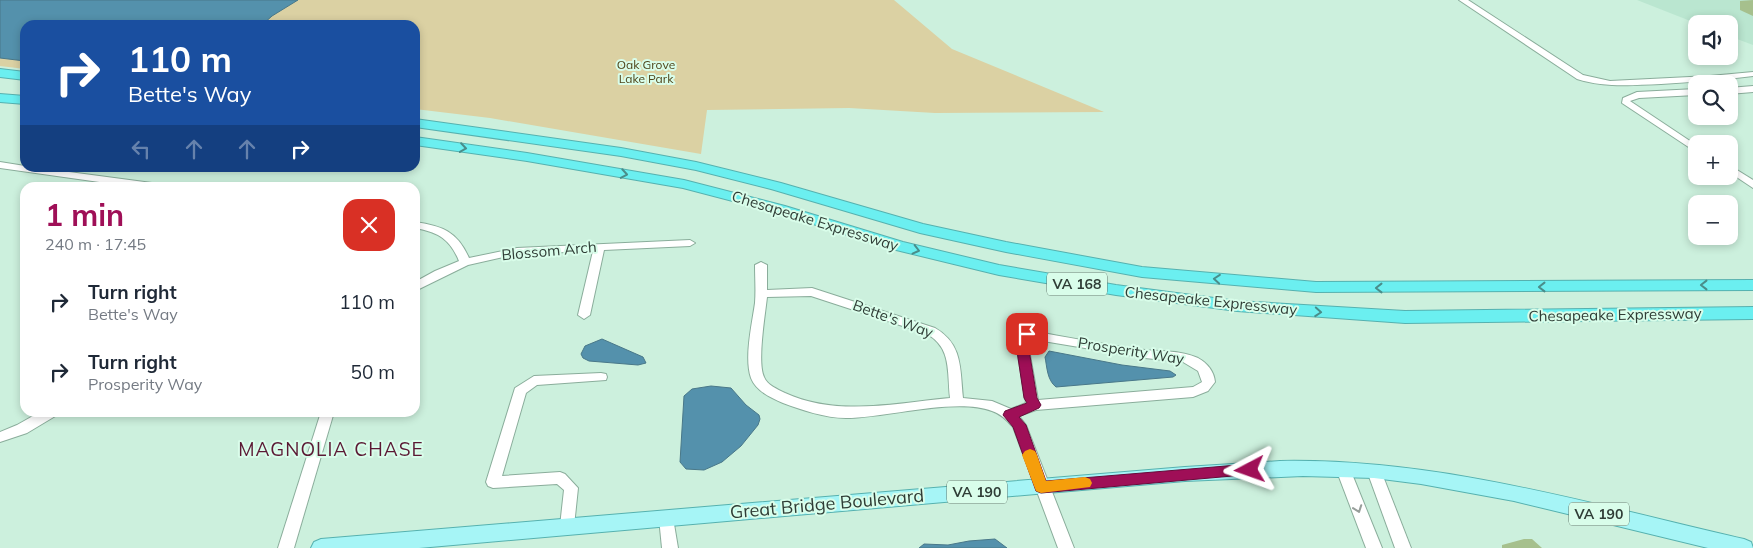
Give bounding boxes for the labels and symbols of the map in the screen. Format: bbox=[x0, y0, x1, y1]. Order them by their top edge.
park label: Oak Grove Lake Park bbox=[617, 57, 675, 86]
one-way arrow bbox=[459, 142, 468, 152]
one-way arrow bbox=[619, 168, 628, 178]
street label: Chesapeake Expressway bbox=[730, 186, 901, 255]
street label: Blossom Arch bbox=[501, 237, 597, 264]
one-way arrow bbox=[911, 244, 920, 255]
road number: VA 168 bbox=[1047, 272, 1107, 296]
one-way arrow bbox=[1213, 274, 1221, 285]
one-way arrow bbox=[1700, 280, 1708, 290]
street label: Chesapeake Expressway bbox=[1124, 282, 1298, 319]
one-way arrow bbox=[1538, 282, 1546, 292]
one-way arrow bbox=[1375, 283, 1383, 293]
street label: Bette's Way bbox=[850, 295, 936, 342]
street label: Chesapeake Expressway bbox=[1528, 303, 1702, 326]
one-way arrow bbox=[1314, 306, 1322, 317]
pin bbox=[1006, 313, 1048, 355]
street label: Prosperity Way bbox=[1077, 333, 1185, 368]
district label: MAGNOLIA CHASE bbox=[238, 437, 424, 461]
position arrow bbox=[1223, 443, 1275, 495]
road number: VA 190 bbox=[947, 481, 1007, 504]
street label: Great Bridge Boulevard bbox=[729, 484, 925, 523]
road number: VA 190 bbox=[1569, 502, 1629, 526]
one-way arrow bbox=[1352, 504, 1362, 513]

